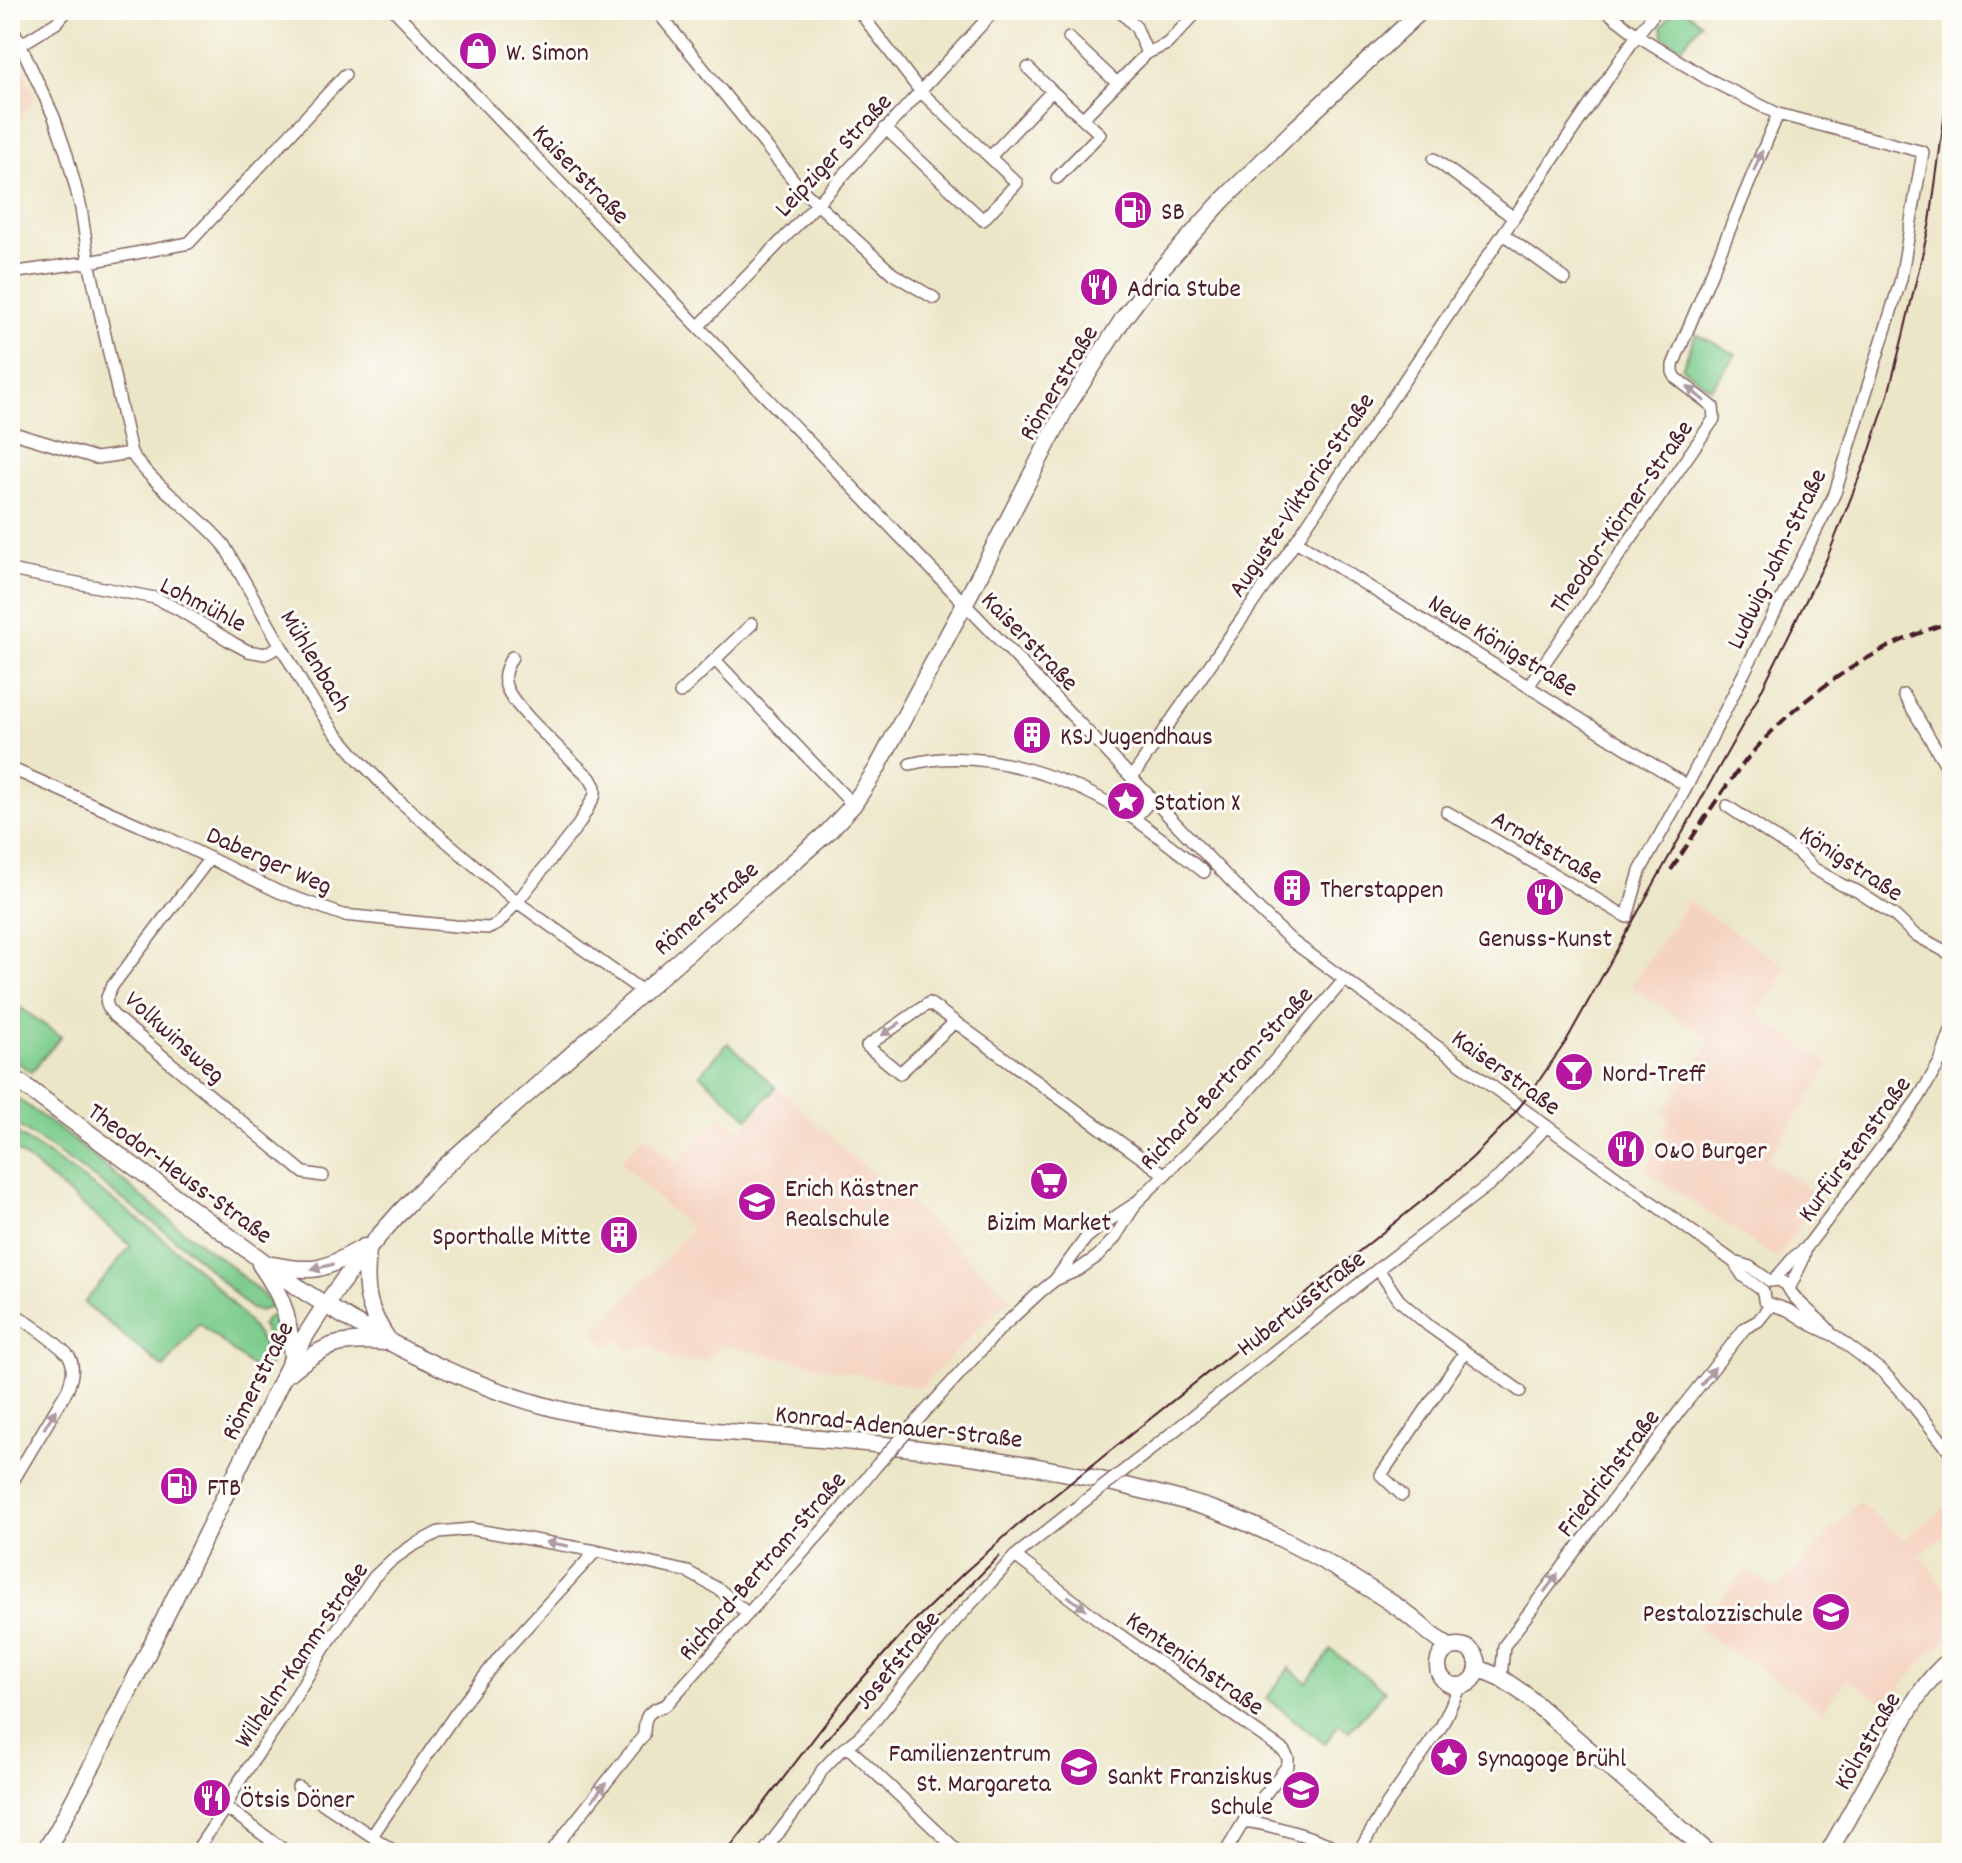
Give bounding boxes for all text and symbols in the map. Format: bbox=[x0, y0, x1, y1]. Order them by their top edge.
shop icon: W. Simon bbox=[457, 30, 499, 72]
place label: W. Simon bbox=[506, 36, 589, 73]
street label: Leipziger Straße bbox=[767, 86, 902, 227]
street label: Kaiserstraße bbox=[522, 117, 637, 234]
one-way arrow bbox=[1752, 149, 1765, 173]
fuel station icon: SB bbox=[1112, 189, 1154, 231]
place label: SB bbox=[1161, 195, 1185, 232]
restaurant icon: Adria Stube bbox=[1078, 266, 1120, 308]
place label: Adria Stube bbox=[1127, 272, 1241, 309]
street label: Römerstraße bbox=[1011, 319, 1109, 449]
street label: Auguste-Viktoria-Straße bbox=[1220, 386, 1385, 606]
one-way arrow bbox=[1686, 386, 1706, 403]
street label: Theodor-Körner-Straße bbox=[1542, 413, 1704, 623]
street label: Ludwig-Jahn-Straße bbox=[1718, 463, 1838, 656]
street label: Lohmühle bbox=[153, 569, 252, 644]
street label: Kaiserstraße bbox=[971, 584, 1086, 701]
street label: Neue Königstraße bbox=[1420, 586, 1584, 708]
street label: Mühlenbach bbox=[269, 603, 359, 720]
building icon: KSJ Jugendhaus bbox=[1011, 714, 1053, 756]
place label: KSJ Jugendhaus bbox=[1060, 720, 1213, 757]
place icon: Station X bbox=[1105, 780, 1147, 822]
place label: Station X bbox=[1154, 786, 1240, 823]
street label: Arndtstraße bbox=[1483, 802, 1609, 896]
street label: Königstraße bbox=[1791, 817, 1910, 913]
street label: Daberger Weg bbox=[200, 818, 337, 906]
street label: Römerstraße bbox=[646, 853, 768, 966]
building icon: Therstappen bbox=[1271, 867, 1313, 909]
place label: Therstappen bbox=[1320, 873, 1444, 910]
restaurant icon: Genuss-Kunst bbox=[1524, 876, 1566, 918]
place label: Genuss-Kunst bbox=[1478, 922, 1613, 959]
street label: Richard-Bertram-Straße bbox=[1132, 979, 1323, 1180]
street label: Volkwinsweg bbox=[115, 983, 232, 1094]
one-way arrow bbox=[881, 1021, 902, 1036]
street label: Kaiserstraße bbox=[1443, 1021, 1567, 1126]
bar icon: Nord-Treff bbox=[1553, 1051, 1595, 1093]
place label: Nord-Treff bbox=[1602, 1057, 1706, 1094]
street label: Kurfürstenstraße bbox=[1790, 1069, 1922, 1231]
street label: Theodor-Heuss-Straße bbox=[79, 1095, 279, 1255]
restaurant icon: O&O Burger bbox=[1605, 1128, 1647, 1170]
place label: O&O Burger bbox=[1654, 1134, 1767, 1171]
supermarket icon: Bizim Market bbox=[1028, 1160, 1070, 1202]
place label: Erich Kästner Realschule bbox=[785, 1172, 919, 1239]
school or university icon: Erich Kästner Realschule bbox=[736, 1181, 778, 1223]
place label: Bizim Market bbox=[987, 1206, 1112, 1243]
building icon: Sporthalle Mitte bbox=[598, 1214, 640, 1256]
place label: Sporthalle Mitte bbox=[432, 1220, 591, 1257]
street label: Hubertusstraße bbox=[1230, 1243, 1375, 1367]
one-way arrow bbox=[309, 1261, 334, 1273]
street label: Römerstraße bbox=[213, 1316, 305, 1448]
one-way arrow bbox=[1699, 1366, 1715, 1386]
street label: Konrad-Adenauer-Straße bbox=[773, 1397, 1024, 1460]
street label: Friedrichstraße bbox=[1549, 1402, 1670, 1546]
one-way arrow bbox=[43, 1408, 57, 1430]
street label: Richard-Bertram-Straße bbox=[671, 1464, 857, 1670]
fuel station icon: FTB bbox=[158, 1465, 200, 1507]
place label: FTB bbox=[207, 1471, 241, 1508]
one-way arrow bbox=[544, 1538, 569, 1550]
street label: Wilhelm-Kamm-Straße bbox=[227, 1555, 379, 1757]
one-way arrow bbox=[1543, 1572, 1559, 1594]
school or university icon: Pestalozzischule bbox=[1810, 1591, 1852, 1633]
one-way arrow bbox=[1067, 1594, 1087, 1610]
place label: Pestalozzischule bbox=[1643, 1597, 1803, 1634]
street label: Josefstraße bbox=[847, 1603, 950, 1719]
street label: Kentenichstraße bbox=[1117, 1603, 1271, 1726]
street label: Kölnstraße bbox=[1826, 1686, 1912, 1798]
place icon: Synagoge Brühl bbox=[1428, 1736, 1470, 1778]
place label: Familienzentrum St. Margareta bbox=[889, 1737, 1052, 1804]
place label: Synagoge Brühl bbox=[1477, 1742, 1626, 1779]
school or university icon: Familienzentrum St. Margareta bbox=[1058, 1746, 1100, 1788]
place label: Sankt Franziskus Schule bbox=[1107, 1760, 1273, 1827]
school or university icon: Sankt Franziskus Schule bbox=[1280, 1769, 1322, 1811]
restaurant icon: Ötsis Döner bbox=[191, 1777, 233, 1819]
one-way arrow bbox=[590, 1782, 606, 1802]
place label: Ötsis Döner bbox=[240, 1783, 355, 1820]

